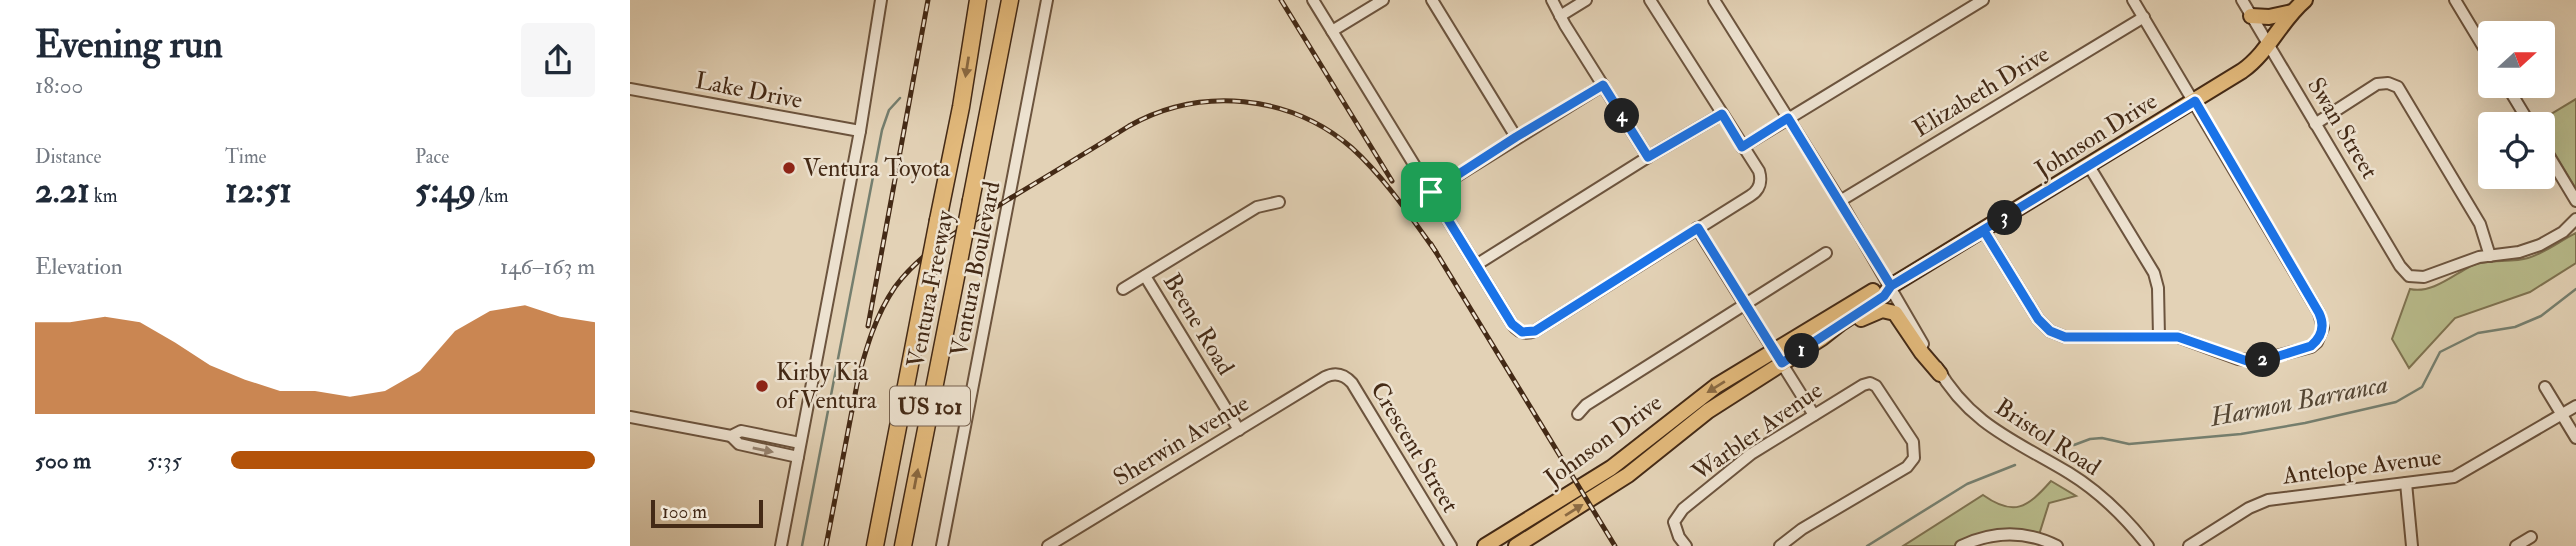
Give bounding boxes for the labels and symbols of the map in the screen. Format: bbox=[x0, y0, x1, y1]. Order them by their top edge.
north arrow bbox=[2478, 21, 2555, 98]
street label: Elizabeth Drive bbox=[1907, 39, 2055, 144]
one-way arrow bbox=[961, 56, 972, 78]
street label: Lake Drive bbox=[693, 65, 805, 116]
street label: Swan Street bbox=[2300, 72, 2385, 185]
street label: Johnson Drive bbox=[2029, 86, 2163, 186]
pin: 4 bbox=[1604, 99, 1640, 134]
place label: Ventura Toyota bbox=[803, 153, 951, 184]
marker: Ventura Toyota bbox=[781, 160, 797, 176]
pin bbox=[1401, 162, 1461, 222]
street label: Ventura Boulevard bbox=[943, 179, 1008, 359]
pin: 3 bbox=[1988, 200, 2022, 235]
street label: Ventura Freeway bbox=[900, 207, 961, 370]
street label: Beene Road bbox=[1156, 268, 1241, 381]
pin: 1 bbox=[1784, 334, 1820, 368]
pin: 2 bbox=[2246, 342, 2280, 378]
place label: Kirby Kia of Ventura bbox=[776, 357, 878, 416]
water label: Harmon Barranca bbox=[2207, 368, 2391, 434]
street label: Warbler Avenue bbox=[1685, 375, 1829, 488]
street label: Crescent Street bbox=[1363, 376, 1466, 518]
marker: Kirby Kia of Ventura bbox=[754, 378, 770, 394]
one-way arrow bbox=[1706, 380, 1726, 393]
road number: US 101 bbox=[890, 386, 970, 426]
street label: Johnson Drive bbox=[1538, 387, 1668, 494]
street label: Sherwin Avenue bbox=[1108, 388, 1255, 493]
street label: Bristol Road bbox=[1989, 392, 2106, 483]
street label: Antelope Avenue bbox=[2280, 441, 2443, 492]
one-way arrow bbox=[752, 444, 774, 455]
one-way arrow bbox=[911, 468, 922, 490]
scale bar bbox=[651, 497, 763, 529]
one-way arrow bbox=[1564, 503, 1583, 516]

